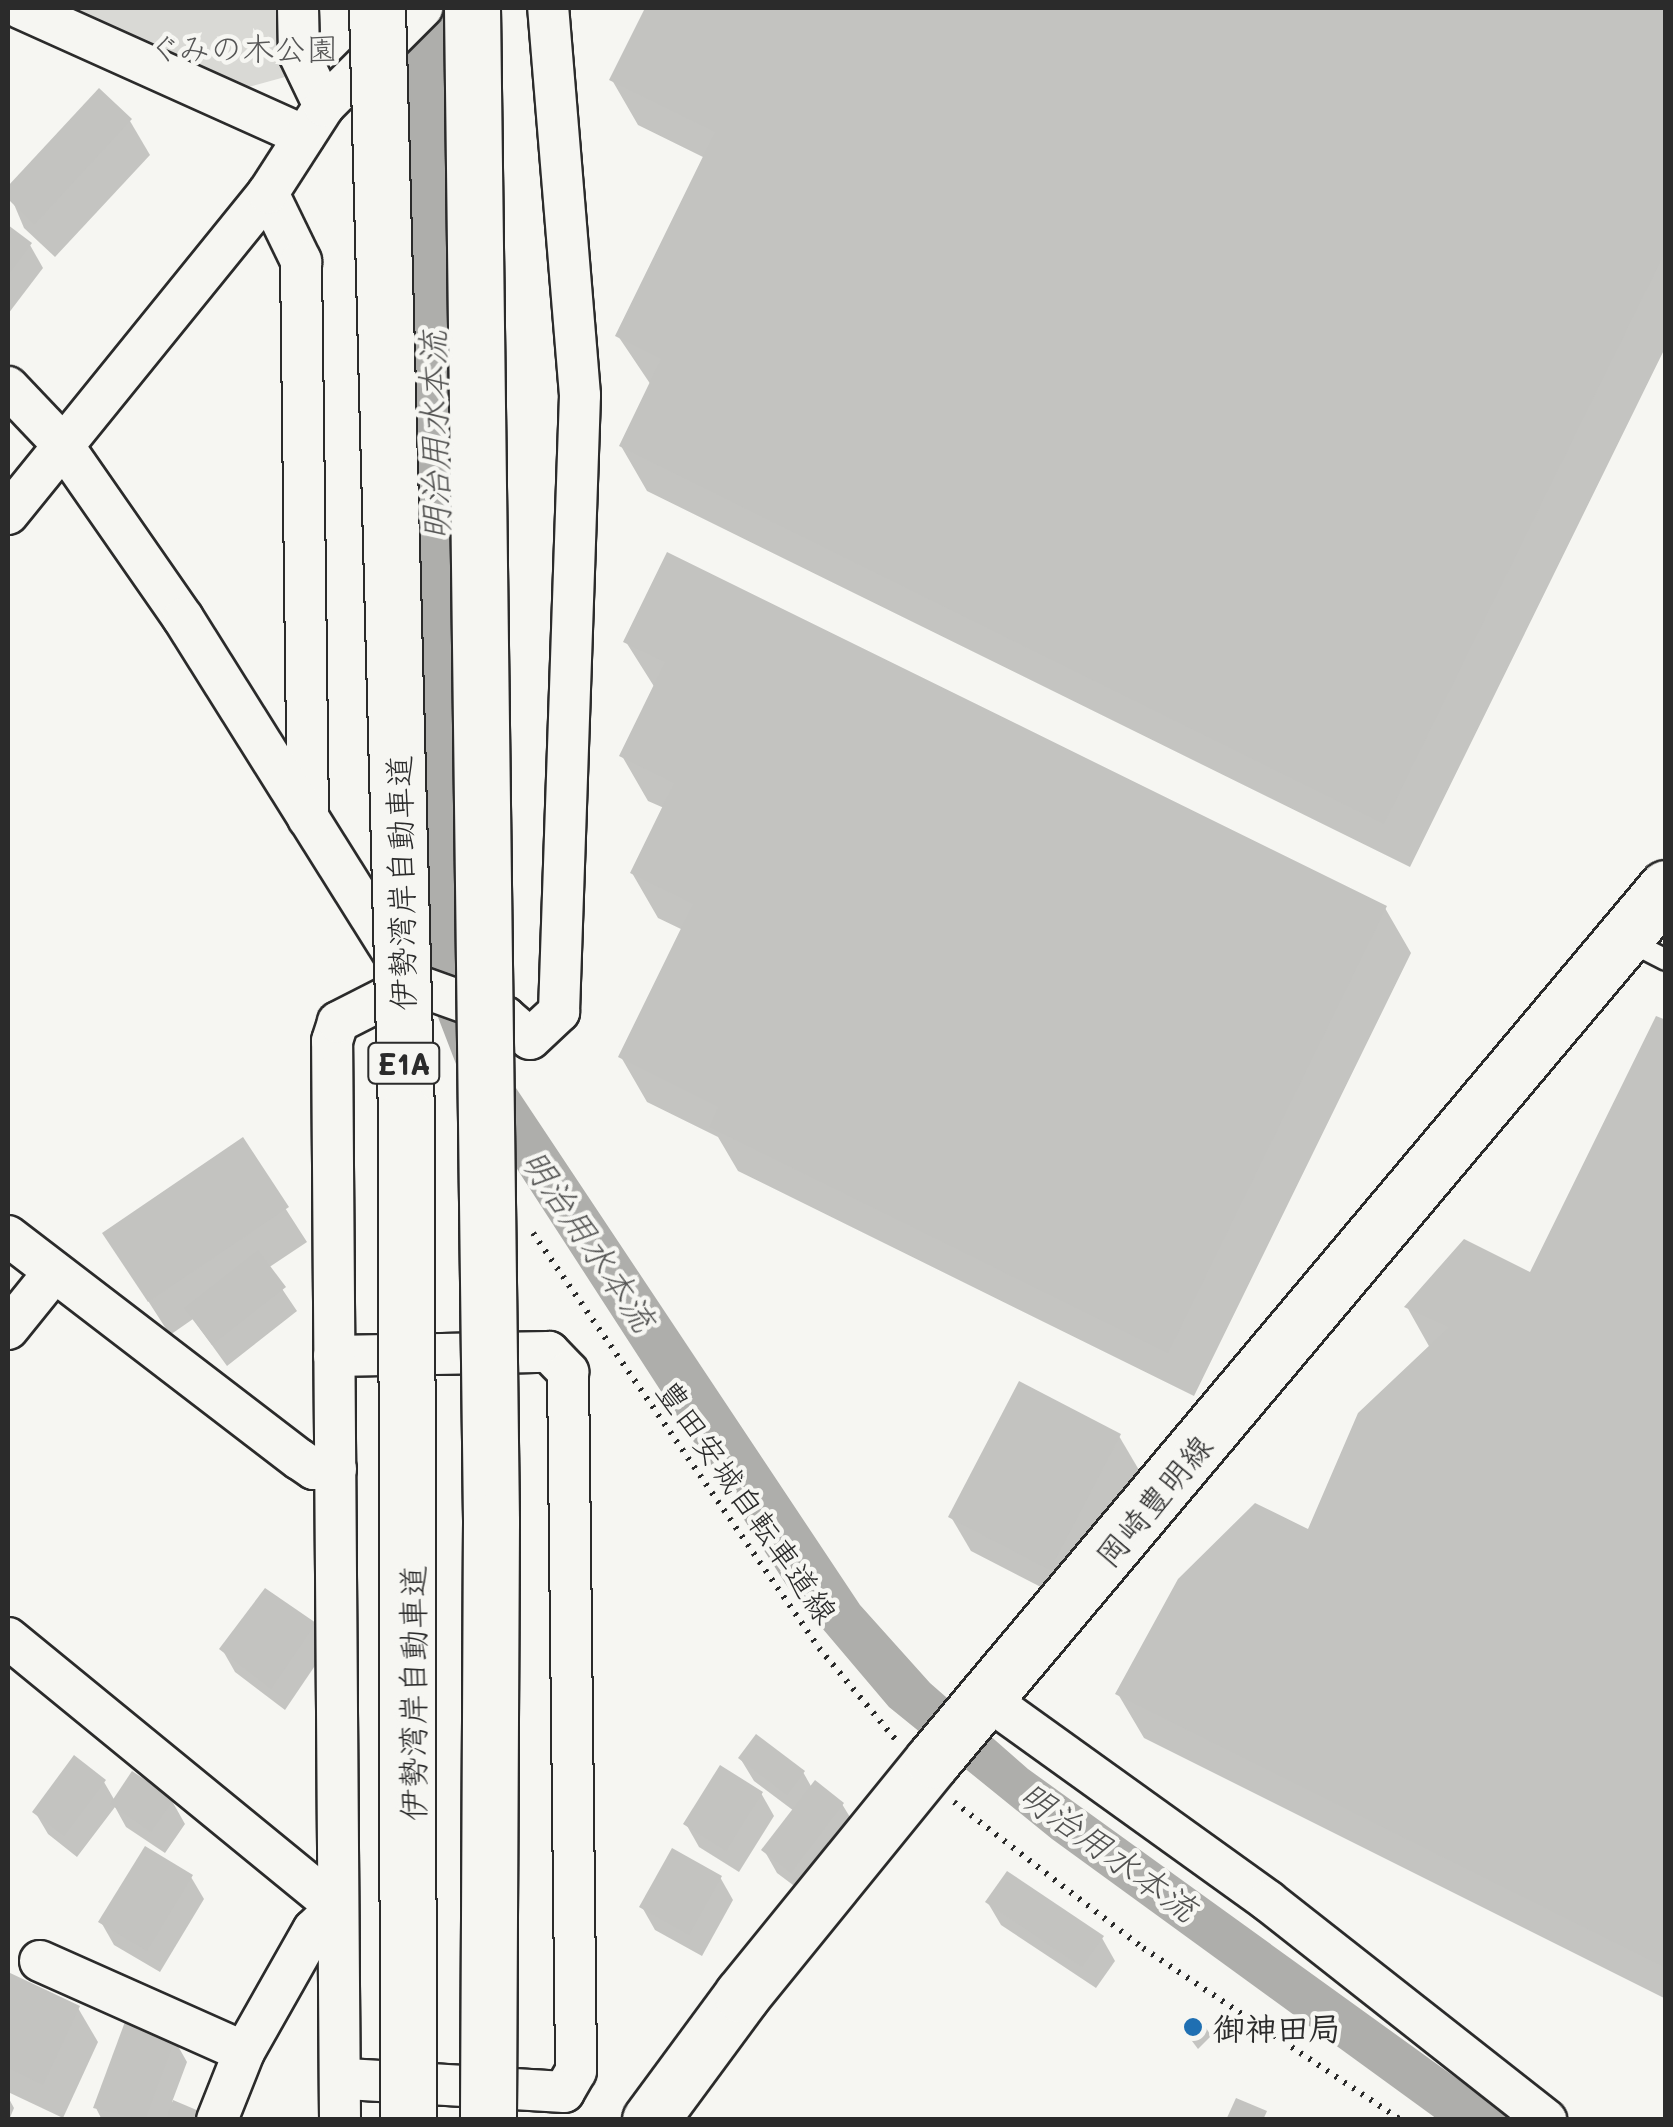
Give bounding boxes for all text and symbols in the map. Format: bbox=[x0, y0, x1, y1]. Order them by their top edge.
park label: ぐみの木公園 bbox=[147, 28, 339, 66]
water label: 明治用水本流 bbox=[410, 331, 456, 541]
street label: 伊勢湾岸自動車道 bbox=[379, 755, 421, 1011]
road number: E1A bbox=[366, 1038, 442, 1088]
water label: 明治用水本流 bbox=[514, 1140, 666, 1338]
street label: 豊田安城自転車道線 bbox=[650, 1372, 846, 1630]
street label: 岡崎豊明線 bbox=[1087, 1426, 1219, 1574]
street label: 伊勢湾岸自動車道 bbox=[393, 1565, 431, 1821]
water label: 明治用水本流 bbox=[1012, 1771, 1206, 1929]
place label: 御神田局 bbox=[1213, 2008, 1341, 2046]
marker: 御神田局 bbox=[1182, 2016, 1204, 2038]

